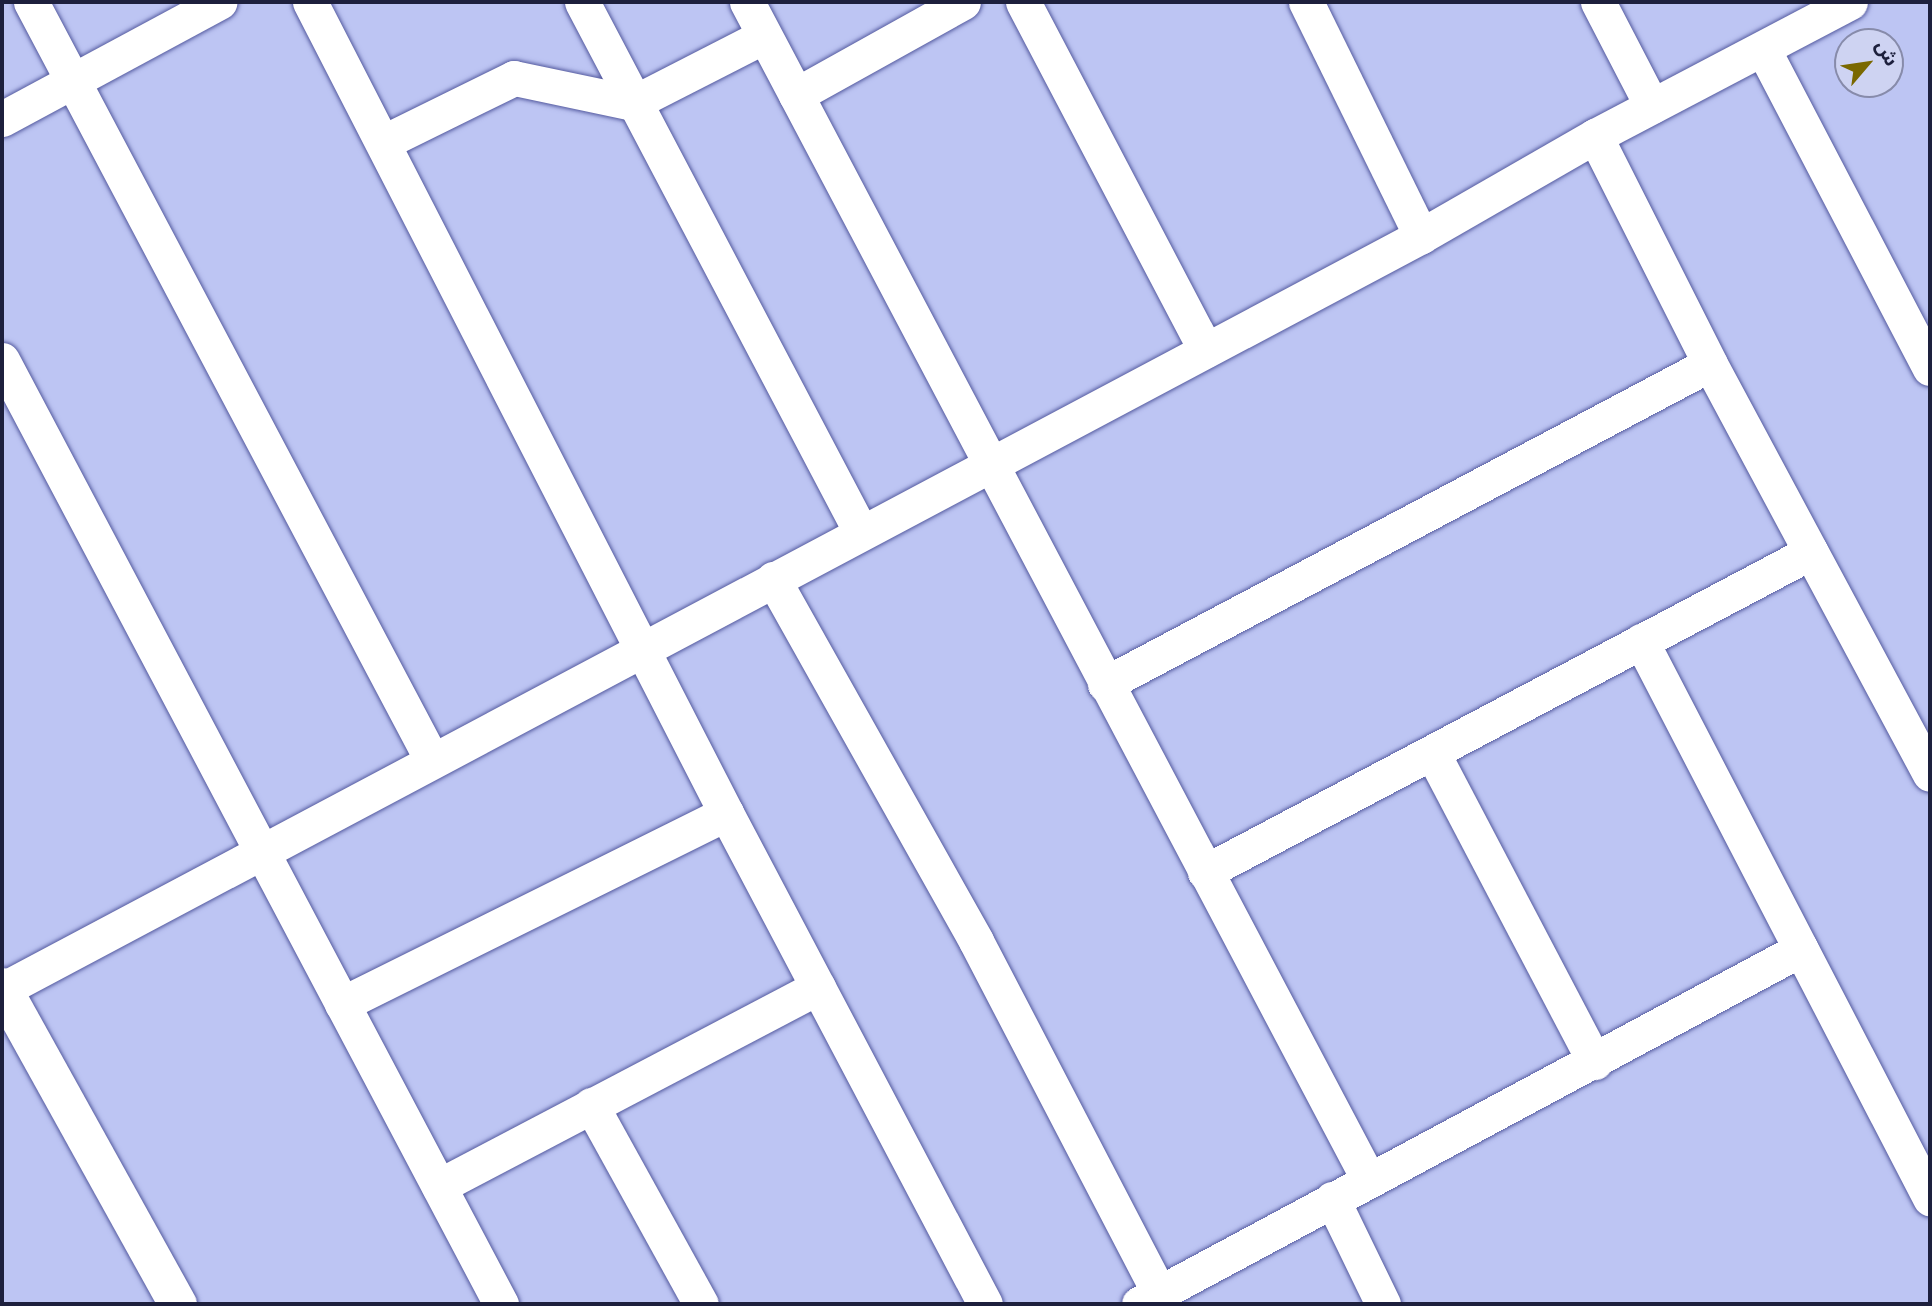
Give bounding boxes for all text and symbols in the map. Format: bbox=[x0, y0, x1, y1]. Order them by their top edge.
north arrow bbox=[1834, 28, 1904, 98]
text: ش bbox=[1871, 38, 1901, 70]

